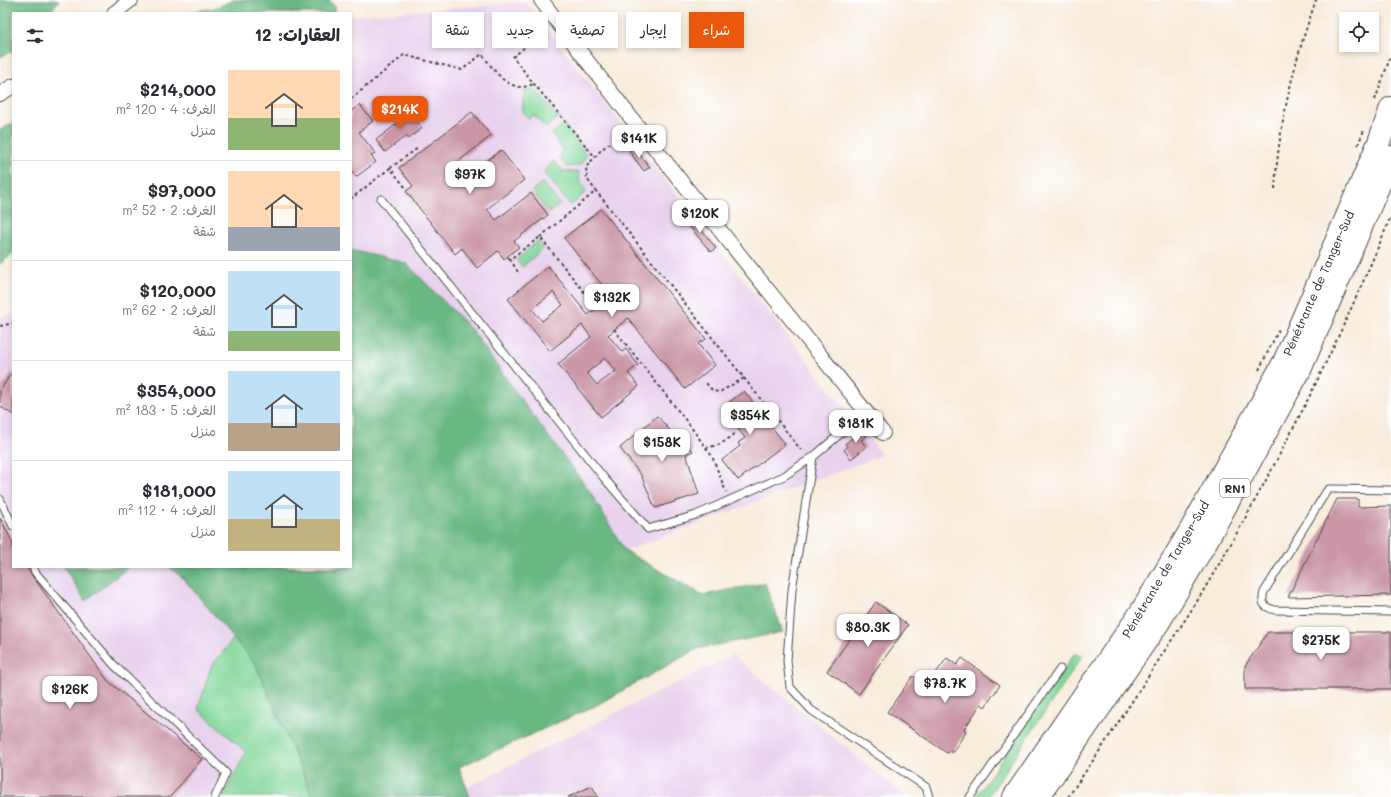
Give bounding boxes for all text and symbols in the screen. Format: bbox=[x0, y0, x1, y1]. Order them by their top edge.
chip: شقة bbox=[432, 12, 484, 48]
chip: جديد bbox=[492, 12, 548, 48]
chip: تصفية bbox=[556, 12, 618, 48]
chip: إيجار bbox=[626, 12, 681, 48]
chip: شراء bbox=[689, 12, 744, 48]
map controls bbox=[1339, 12, 1379, 52]
button: locate bbox=[1339, 12, 1379, 52]
text: العقارات: 12 bbox=[254, 23, 340, 45]
icon: filters bbox=[24, 25, 46, 47]
text: $214,000 bbox=[140, 78, 216, 100]
icon: home bbox=[260, 86, 308, 134]
pin: $214K bbox=[372, 96, 428, 130]
text: الغرف: 4 · 120 m² bbox=[116, 100, 216, 117]
text: $214K bbox=[381, 100, 419, 117]
text: منزل bbox=[190, 121, 216, 138]
pin: $141K bbox=[611, 125, 667, 159]
text: $141K bbox=[621, 129, 657, 146]
pin: $97K bbox=[446, 161, 494, 195]
text: $97K bbox=[454, 165, 486, 182]
text: $97,000 bbox=[148, 179, 216, 201]
icon: home bbox=[260, 187, 308, 235]
pin: $120K bbox=[672, 200, 728, 234]
text: الغرف: 2 · 52 m² bbox=[122, 201, 216, 218]
text: $120K bbox=[681, 204, 719, 221]
street label: Pénétrante de Tanger-Sud bbox=[1279, 208, 1357, 358]
text: شقة bbox=[193, 222, 216, 239]
text: $120,000 bbox=[140, 279, 216, 301]
pin: $132K bbox=[584, 284, 640, 318]
icon: home bbox=[260, 287, 308, 335]
text: $132K bbox=[593, 288, 631, 305]
text: الغرف: 2 · 62 m² bbox=[122, 301, 216, 318]
text: شقة bbox=[193, 322, 216, 339]
text: $354,000 bbox=[137, 379, 216, 401]
icon: home bbox=[260, 387, 308, 435]
text: الغرف: 5 · 183 m² bbox=[115, 401, 216, 418]
pin: $354K bbox=[722, 402, 778, 436]
text: $354K bbox=[730, 406, 770, 423]
pin: $181K bbox=[828, 410, 884, 444]
text: $181K bbox=[838, 414, 874, 431]
text: منزل bbox=[190, 422, 216, 439]
pin: $158K bbox=[634, 429, 690, 463]
text: $158K bbox=[643, 433, 681, 450]
text: $181,000 bbox=[142, 479, 216, 501]
road number: RN1 bbox=[1220, 479, 1250, 497]
icon: home bbox=[260, 487, 308, 535]
street label: Pénétrante de Tanger-Sud bbox=[1118, 497, 1212, 640]
text: الغرف: 4 · 112 m² bbox=[118, 501, 216, 518]
text: منزل bbox=[190, 522, 216, 539]
pin: $80.3K bbox=[835, 614, 901, 648]
text: $80.3K bbox=[846, 618, 890, 635]
pin: $275K bbox=[1293, 627, 1349, 661]
text: $275K bbox=[1302, 631, 1340, 648]
pin: $78.7K bbox=[912, 670, 978, 704]
text: $78.7K bbox=[923, 674, 967, 691]
pin: $126K bbox=[42, 676, 98, 710]
text: $126K bbox=[51, 680, 89, 697]

